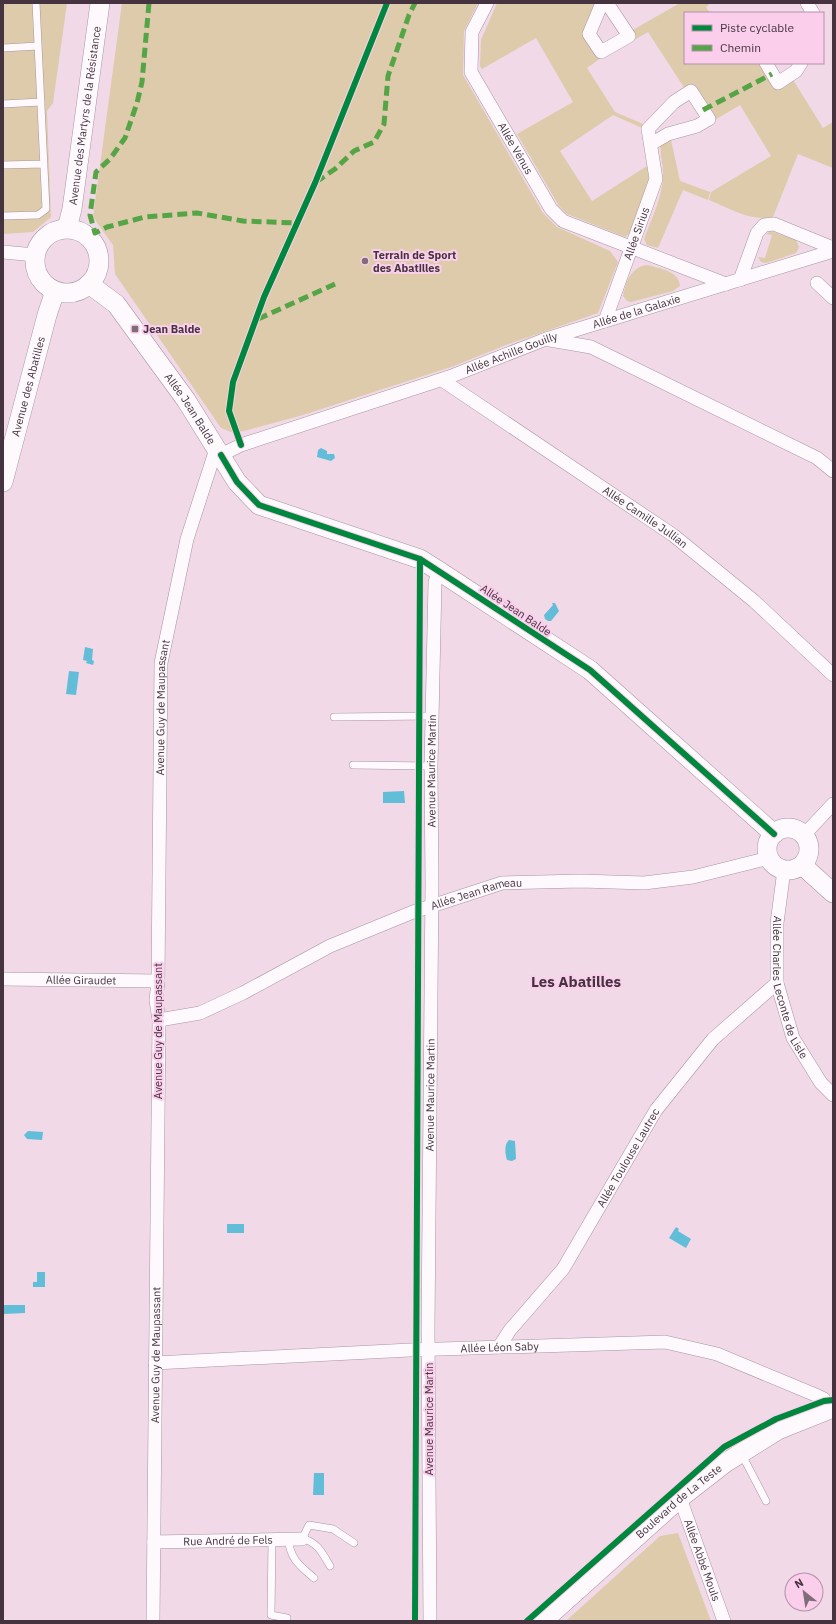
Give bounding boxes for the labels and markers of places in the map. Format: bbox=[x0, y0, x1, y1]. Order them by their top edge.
place label: Terrain de Sport des Abatilles bbox=[373, 248, 456, 275]
marker: Terrain de Sport des Abatilles bbox=[360, 256, 370, 266]
place label: Jean Balde bbox=[143, 322, 201, 336]
marker: Jean Balde bbox=[130, 324, 140, 334]

